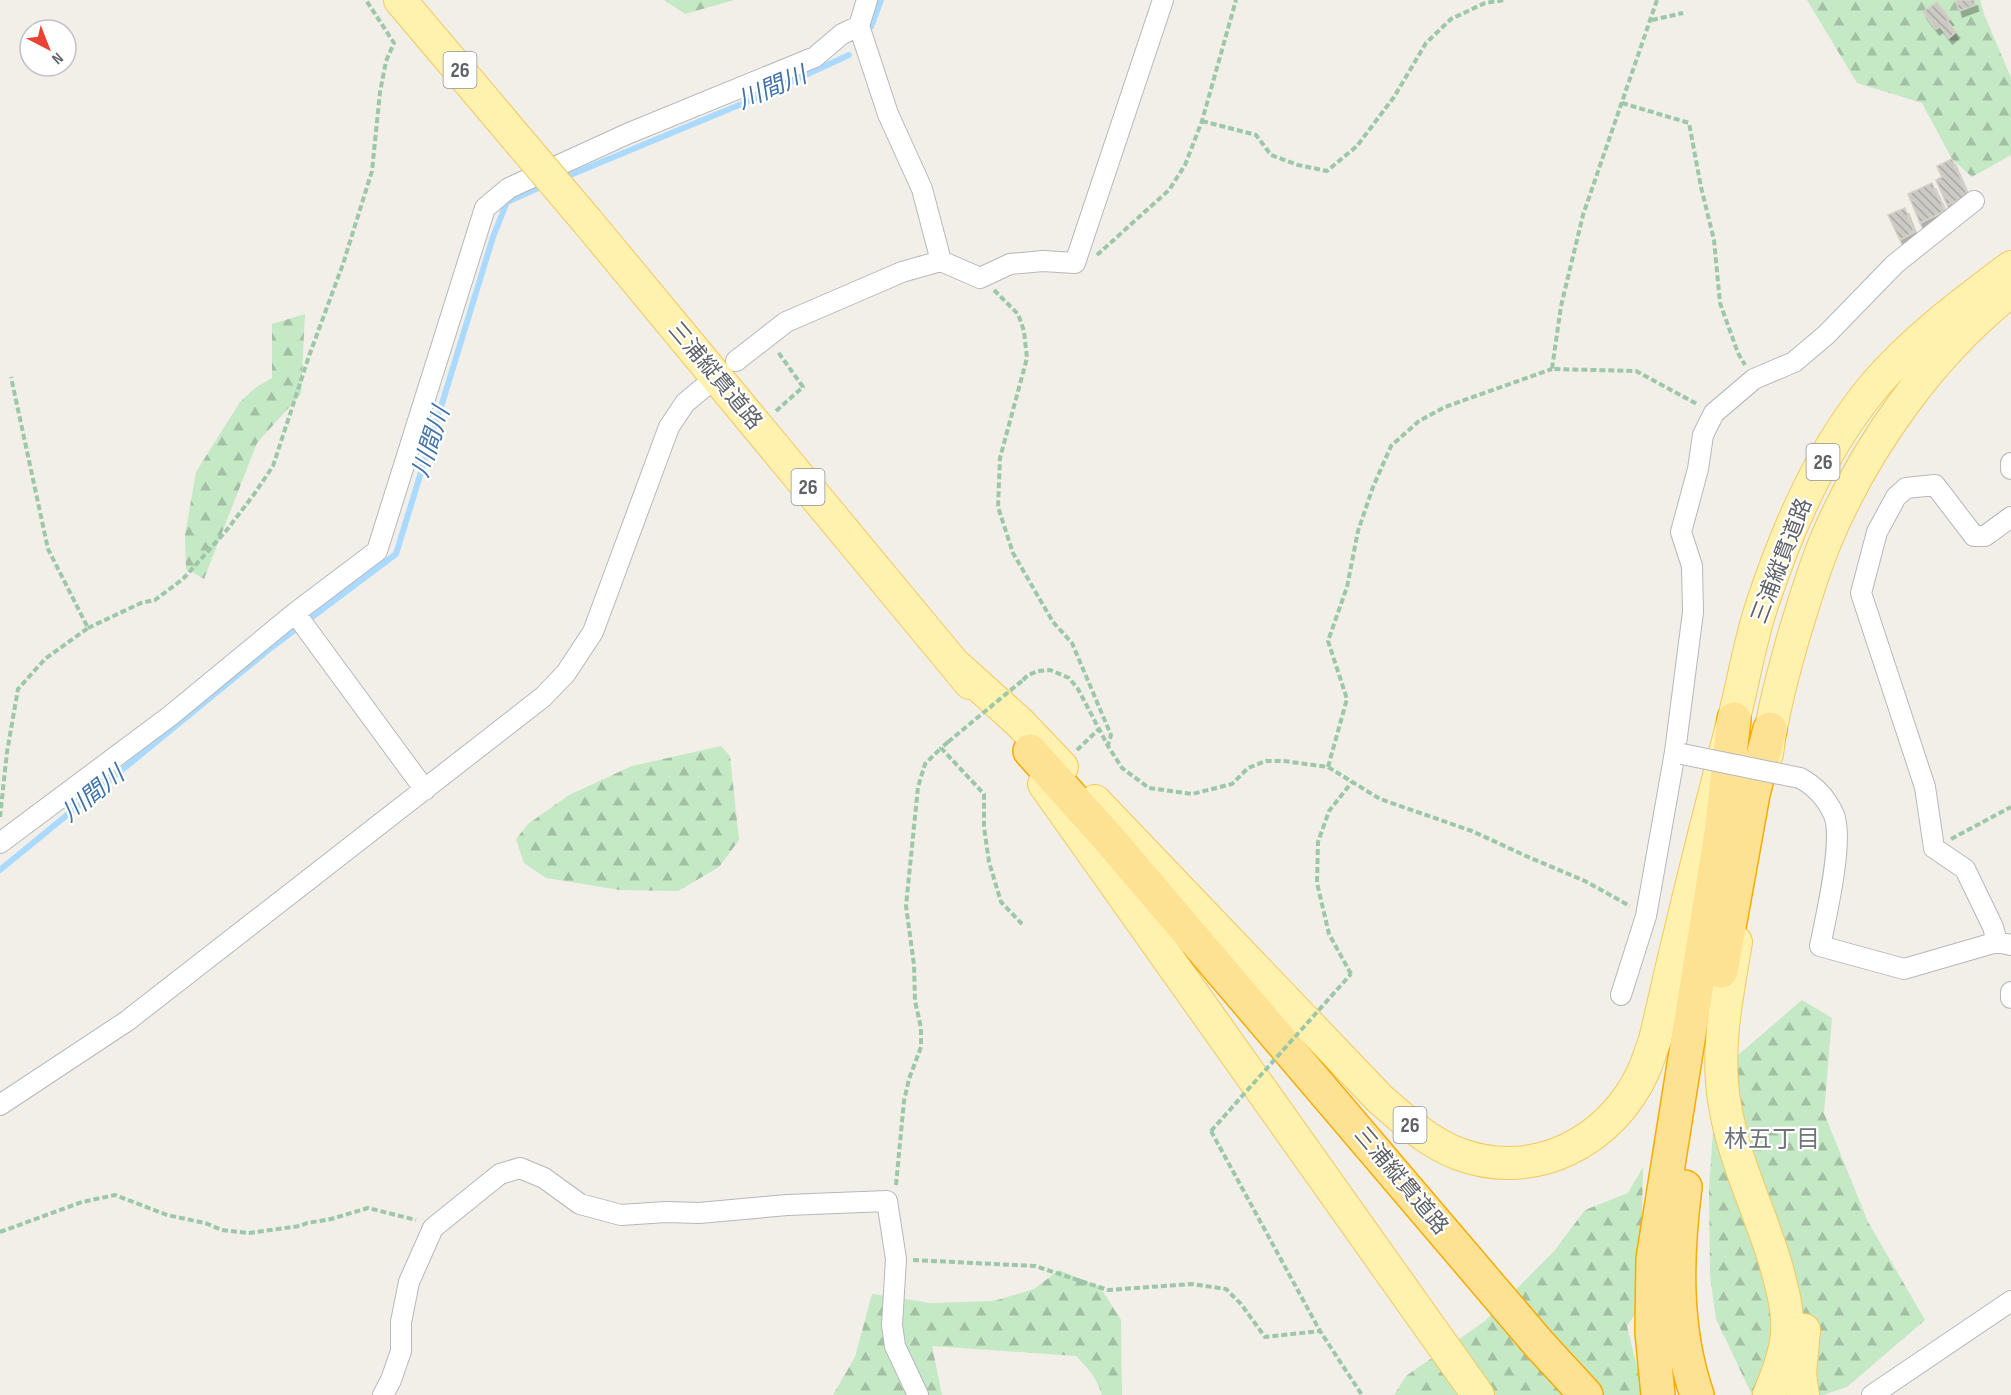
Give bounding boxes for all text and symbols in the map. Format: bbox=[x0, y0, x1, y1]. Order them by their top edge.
north arrow bbox=[18, 18, 78, 78]
text: N bbox=[48, 48, 67, 68]
road number: 26 bbox=[444, 52, 476, 88]
water label: 川間川 bbox=[733, 59, 814, 115]
street label: 三浦縦貫道路 bbox=[662, 317, 768, 435]
water label: 川間川 bbox=[406, 400, 457, 481]
road number: 26 bbox=[1806, 444, 1840, 480]
road number: 26 bbox=[792, 469, 824, 505]
street label: 三浦縦貫道路 bbox=[1746, 495, 1818, 627]
water label: 川間川 bbox=[56, 758, 132, 828]
road number: 26 bbox=[1394, 1107, 1426, 1143]
street label: 三浦縦貫道路 bbox=[1348, 1122, 1454, 1240]
district label: 林五丁目 bbox=[1724, 1125, 1820, 1154]

